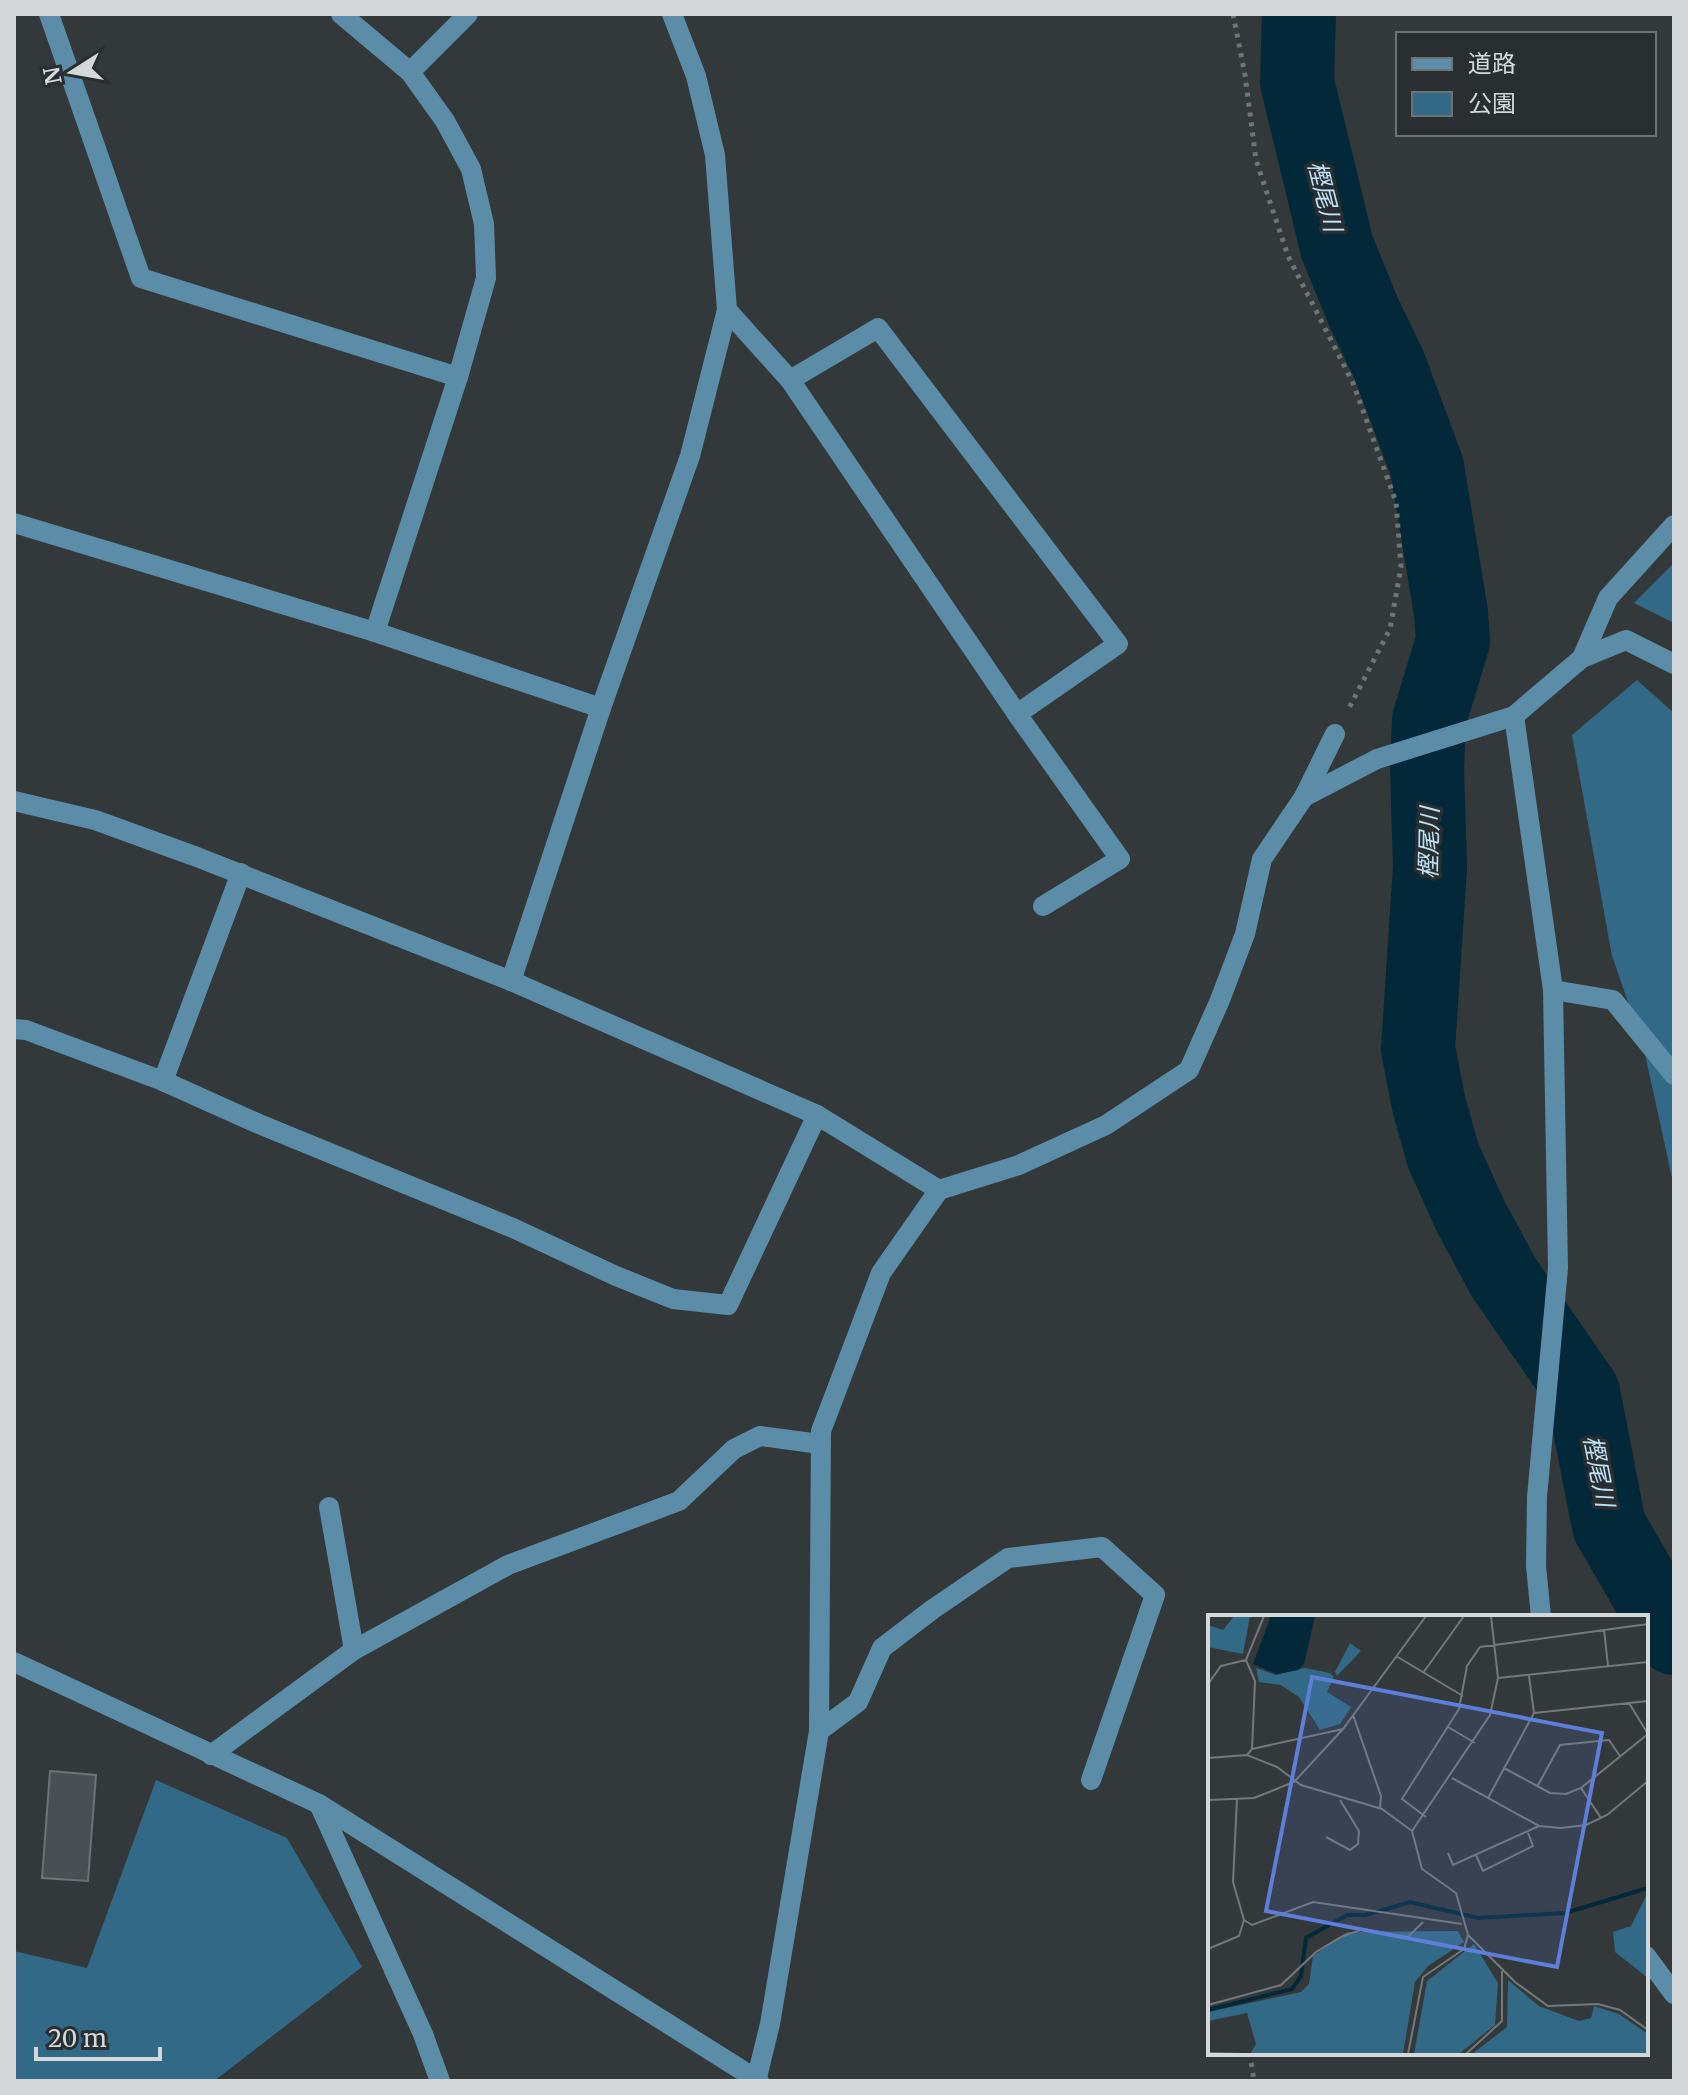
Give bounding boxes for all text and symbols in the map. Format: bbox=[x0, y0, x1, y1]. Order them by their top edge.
north arrow bbox=[32, 32, 112, 112]
legend bbox=[1396, 32, 1656, 136]
text: 道路 bbox=[1468, 48, 1516, 79]
text: N bbox=[37, 64, 68, 87]
text: 公園 bbox=[1468, 88, 1516, 119]
water label: 樫尾川 bbox=[1301, 157, 1349, 238]
water label: 樫尾川 bbox=[1413, 804, 1445, 879]
water label: 樫尾川 bbox=[1577, 1433, 1622, 1512]
inset map bbox=[1208, 1615, 1648, 2055]
scale bar bbox=[36, 2011, 160, 2061]
text: 20 m bbox=[48, 2023, 107, 2054]

